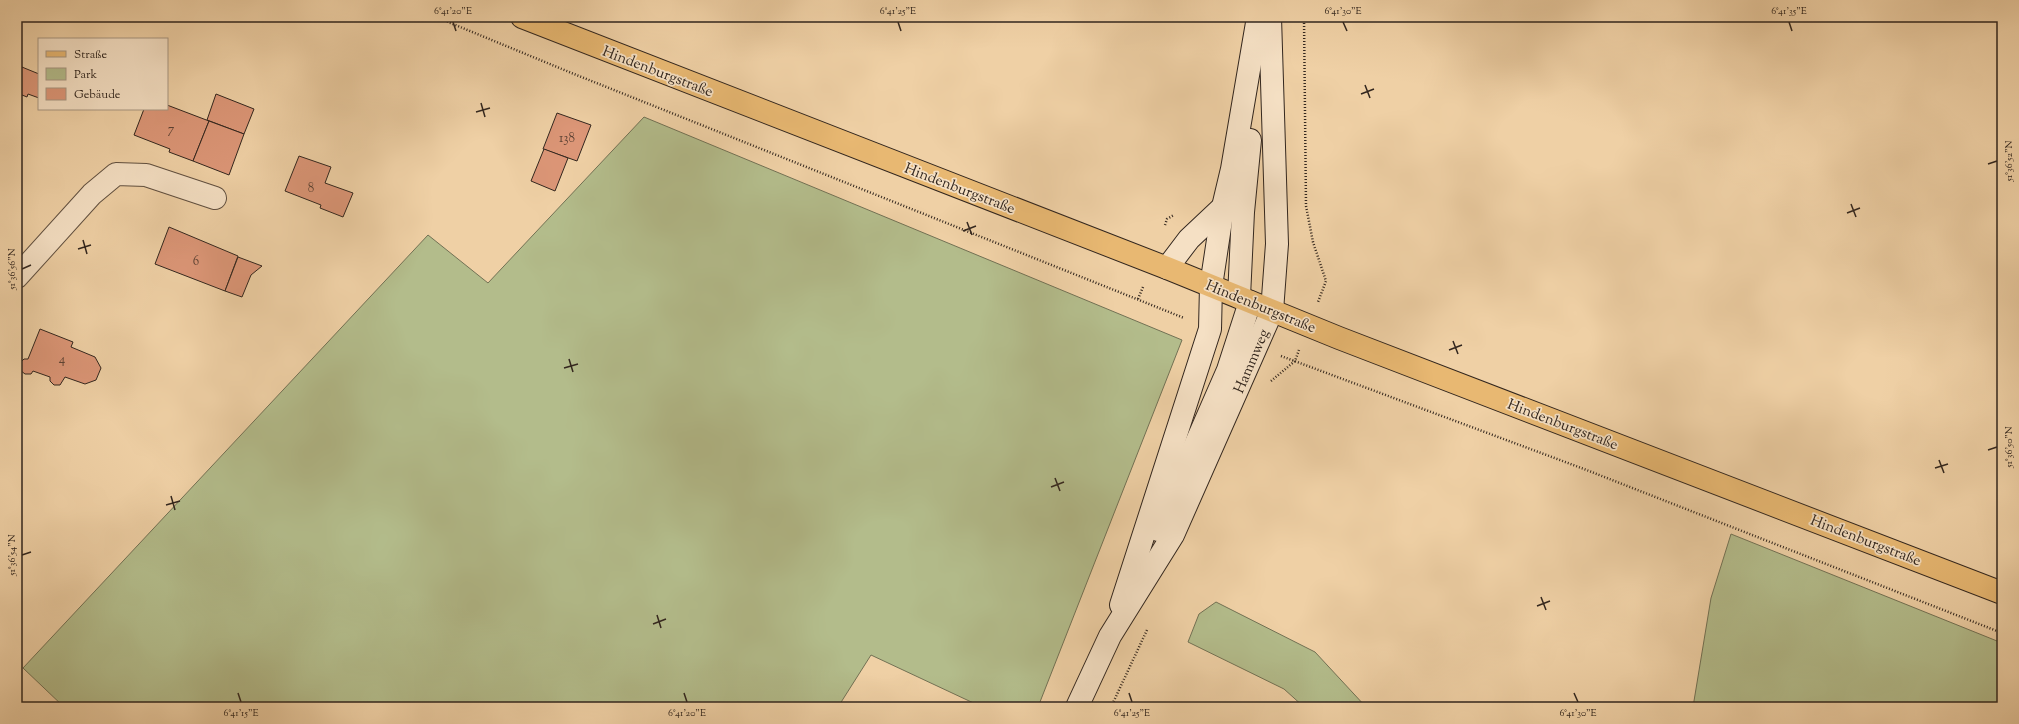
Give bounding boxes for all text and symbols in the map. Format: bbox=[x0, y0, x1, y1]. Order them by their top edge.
text: 6°41'20"E bbox=[434, 4, 472, 19]
text: 6°41'25"E bbox=[880, 4, 916, 19]
text: 6°41'30"E bbox=[1324, 4, 1362, 19]
text: 6°41'35"E bbox=[1771, 4, 1807, 19]
legend bbox=[38, 38, 168, 110]
street label: Hindenburgstraße bbox=[599, 42, 716, 103]
text: Straße bbox=[74, 46, 108, 64]
text: Park bbox=[74, 66, 97, 84]
text: Gebäude bbox=[74, 86, 121, 104]
house number: 7 bbox=[168, 121, 175, 139]
house number: 138 bbox=[559, 130, 575, 148]
text: 51°36'52"N bbox=[2002, 140, 2017, 183]
street label: Hindenburgstraße bbox=[901, 159, 1018, 220]
house number: 8 bbox=[308, 180, 314, 198]
text: 51°36'56"N bbox=[5, 248, 20, 291]
house number: 6 bbox=[193, 253, 199, 271]
street label: Hindenburgstraße bbox=[1202, 276, 1319, 339]
street label: Hammweg bbox=[1229, 326, 1275, 397]
house number: 4 bbox=[59, 351, 66, 369]
street label: Hindenburgstraße bbox=[1504, 395, 1621, 456]
text: 51°36'50"N bbox=[2002, 426, 2017, 469]
street label: Hindenburgstraße bbox=[1807, 511, 1924, 572]
text: 51°36'54"N bbox=[5, 534, 20, 577]
text: 6°41'15"E bbox=[223, 706, 259, 721]
text: 6°41'20"E bbox=[668, 706, 706, 721]
text: 6°41'25"E bbox=[1114, 706, 1150, 721]
text: 6°41'30"E bbox=[1559, 706, 1597, 721]

